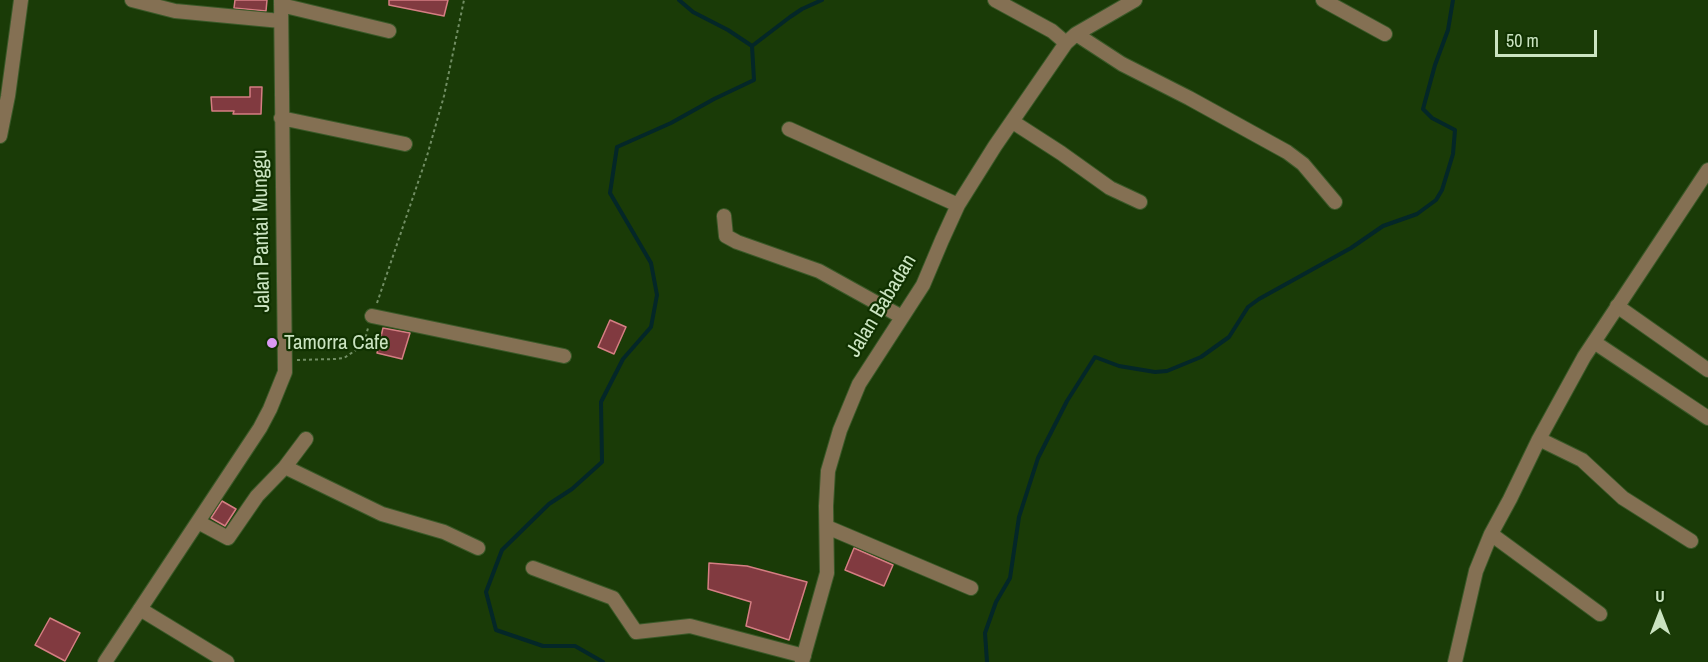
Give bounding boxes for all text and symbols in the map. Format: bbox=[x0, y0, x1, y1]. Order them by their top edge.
scale bar bbox=[1498, 18, 1600, 56]
text: 50 m bbox=[1506, 28, 1539, 53]
street label: Jalan Pantai Munggu bbox=[248, 149, 276, 313]
street label: Jalan Babadan bbox=[842, 250, 922, 362]
place label: Tamorra Cafe bbox=[284, 330, 389, 356]
marker: Tamorra Cafe bbox=[265, 336, 279, 350]
north arrow bbox=[1630, 584, 1690, 644]
text: U bbox=[1655, 585, 1665, 607]

